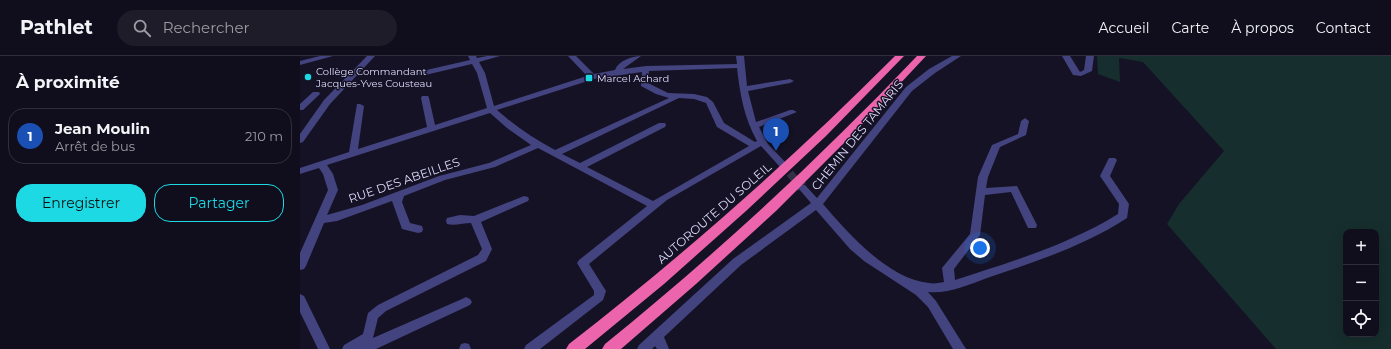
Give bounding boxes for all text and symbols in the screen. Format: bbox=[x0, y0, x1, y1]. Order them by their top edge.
search box bbox=[117, 10, 397, 46]
text: Pathlet bbox=[20, 16, 93, 39]
icon: search bbox=[131, 17, 153, 39]
text: Rechercher bbox=[163, 18, 250, 37]
text: Accueil bbox=[1099, 19, 1150, 37]
text: Carte bbox=[1172, 19, 1209, 37]
text: À propos bbox=[1231, 19, 1294, 37]
text: Contact bbox=[1316, 19, 1371, 37]
place label: Collège Commandant Jacques-Yves Cousteau bbox=[315, 65, 432, 90]
text: À proximité bbox=[16, 72, 120, 92]
marker: Collège Commandant Jacques-Yves Cousteau bbox=[303, 72, 313, 82]
place label: Marcel Achard bbox=[597, 72, 669, 85]
marker: Marcel Achard bbox=[584, 73, 594, 83]
street label: CHEMIN DES TAMARIS bbox=[808, 77, 906, 193]
pin: 1 bbox=[763, 118, 789, 151]
text: Jean Moulin bbox=[55, 119, 150, 138]
text: 1 bbox=[27, 128, 33, 144]
text: 210 m bbox=[245, 128, 283, 144]
text: Arrêt de bus bbox=[55, 138, 135, 154]
street label: RUE DES ABEILLES bbox=[346, 154, 462, 206]
street label: AUTOROUTE DU SOLEIL bbox=[654, 159, 774, 267]
button: Enregistrer bbox=[16, 184, 146, 222]
button: Partager bbox=[154, 184, 284, 222]
map controls bbox=[1343, 229, 1379, 337]
button: + bbox=[1343, 229, 1379, 265]
your location bbox=[970, 238, 990, 258]
button: − bbox=[1343, 265, 1379, 301]
button: locate bbox=[1343, 301, 1379, 337]

